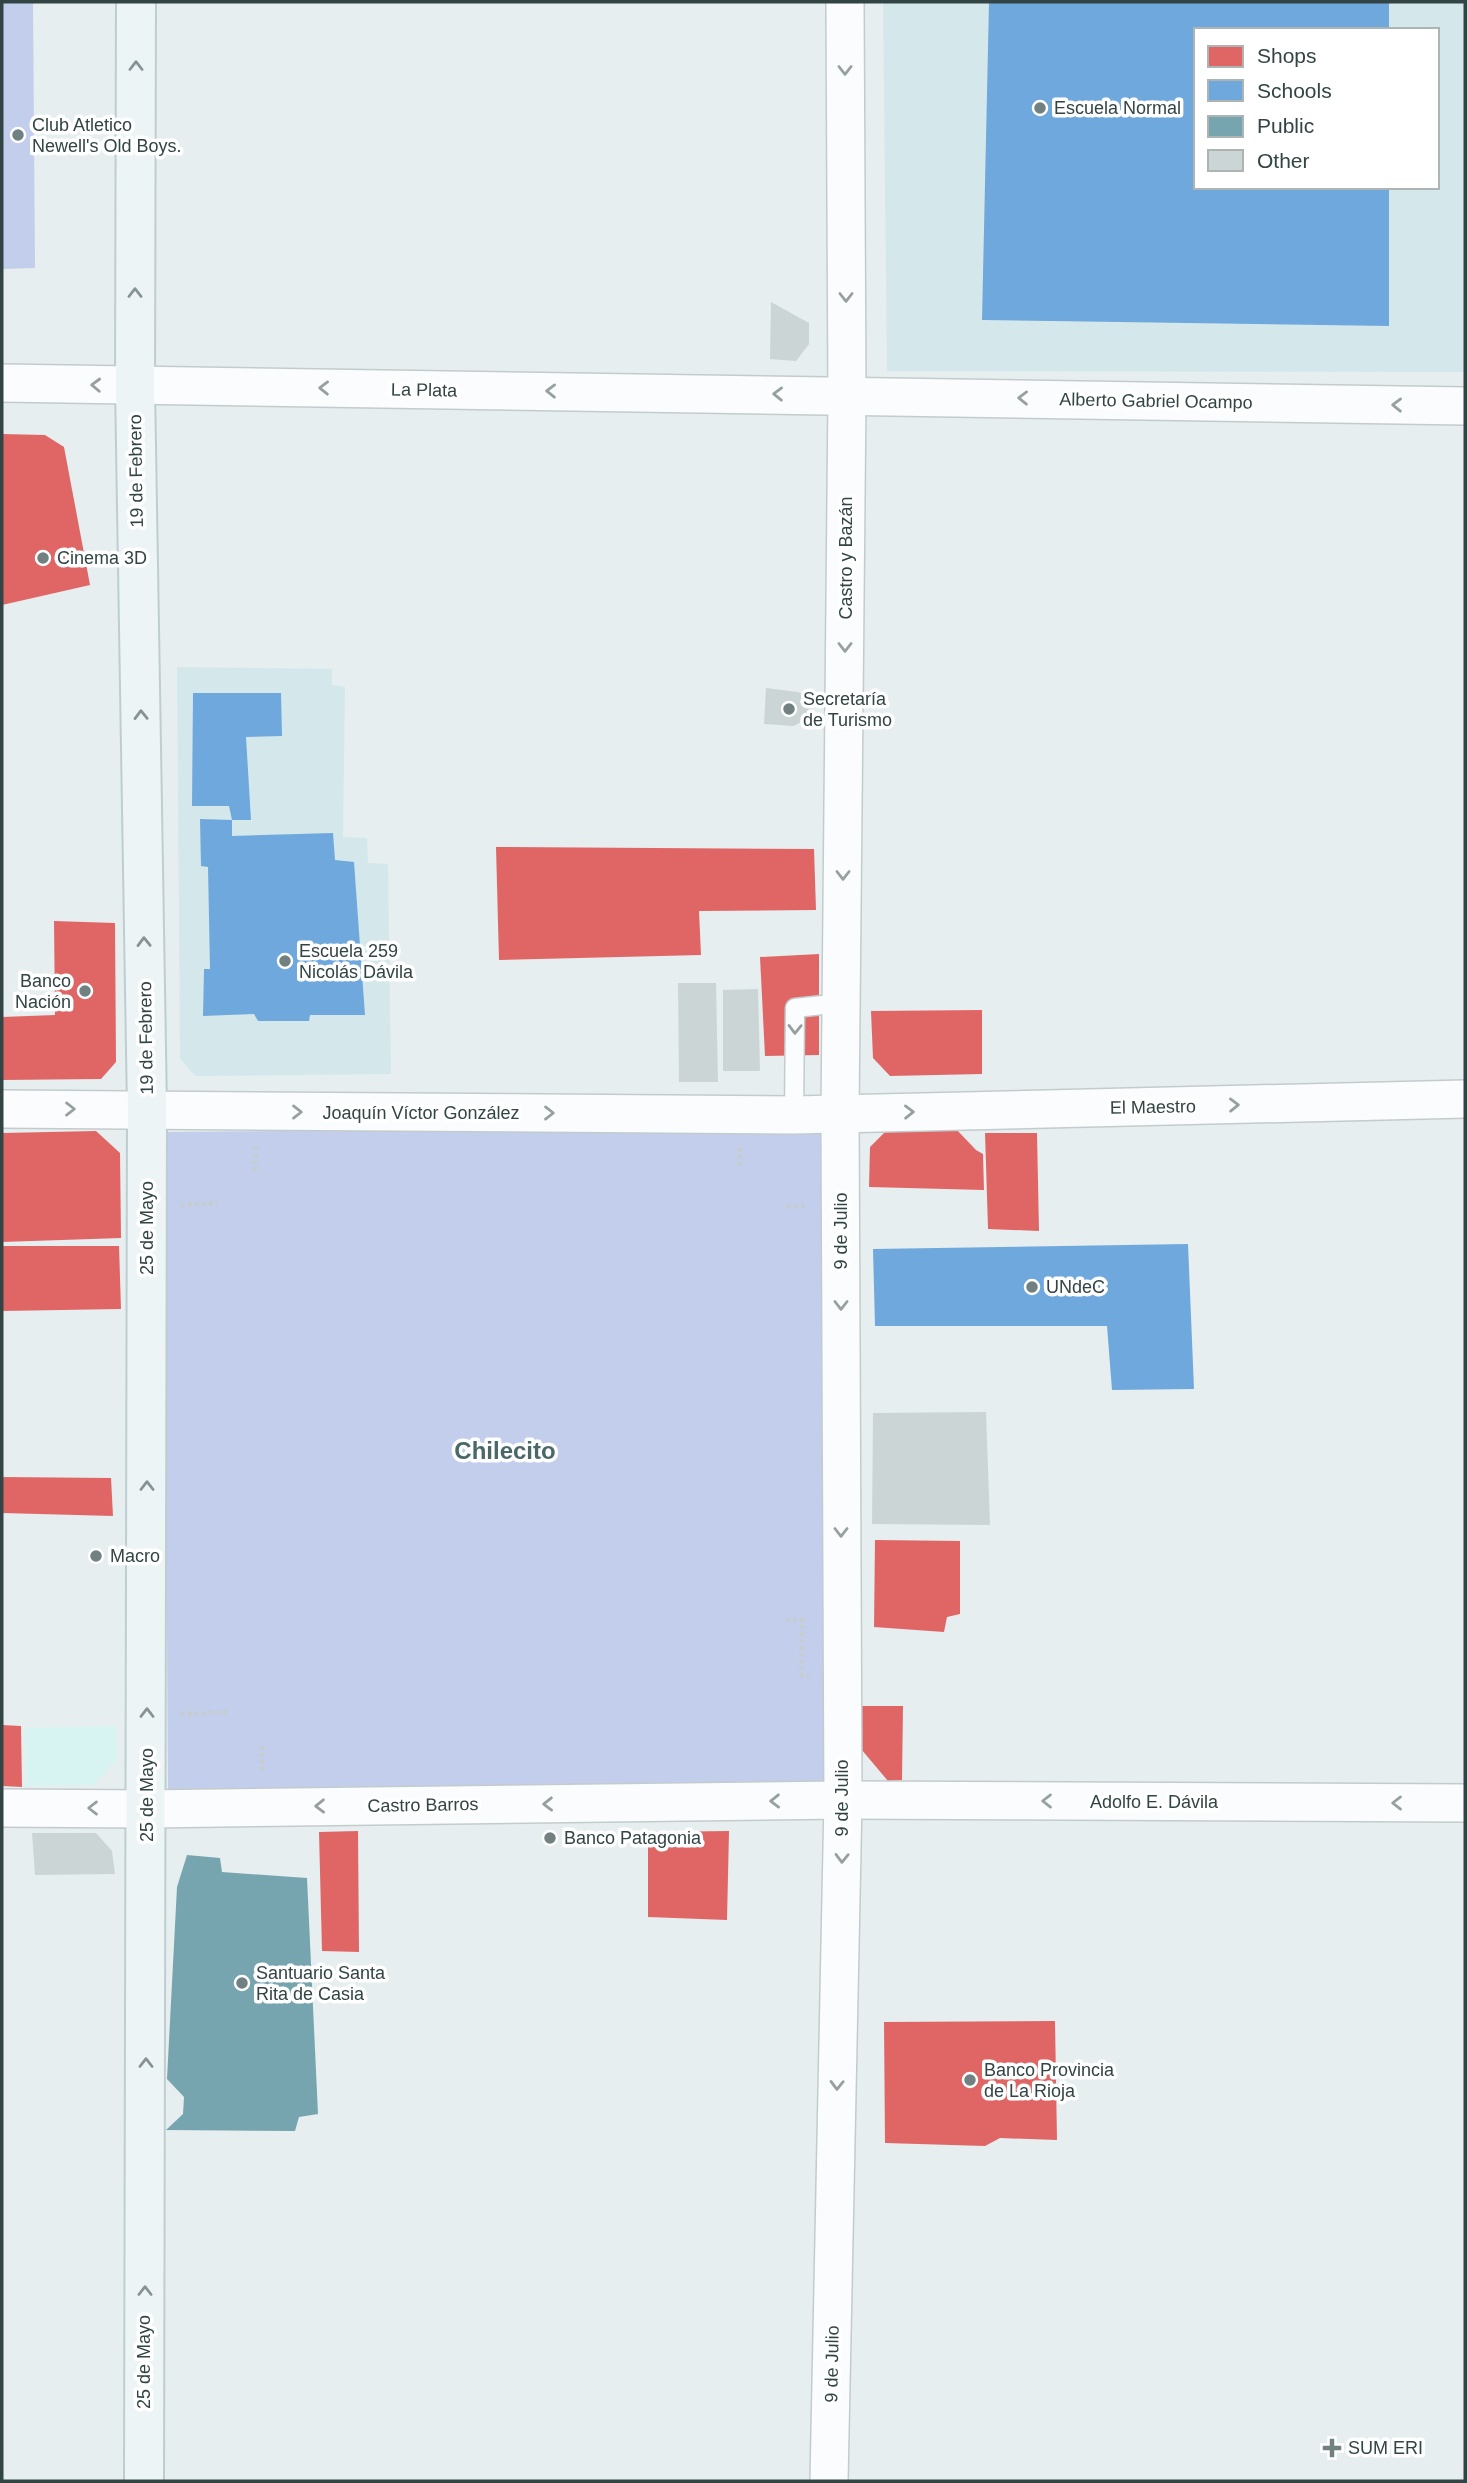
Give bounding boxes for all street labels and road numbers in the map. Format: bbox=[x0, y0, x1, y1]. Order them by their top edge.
street label: La Plata bbox=[391, 379, 458, 401]
street label: Alberto Gabriel Ocampo bbox=[1059, 389, 1253, 413]
street label: 19 de Febrero bbox=[125, 414, 147, 528]
street label: Castro y Bazán bbox=[836, 496, 856, 620]
street label: 19 de Febrero bbox=[135, 981, 157, 1095]
street label: El Maestro bbox=[1110, 1096, 1196, 1118]
street label: Joaquín Víctor González bbox=[322, 1103, 520, 1123]
street label: 25 de Mayo bbox=[137, 1181, 157, 1275]
street label: 9 de Julio bbox=[831, 1192, 851, 1270]
street label: 25 de Mayo bbox=[137, 1748, 157, 1842]
street label: 9 de Julio bbox=[832, 1759, 852, 1837]
street label: Adolfo E. Dávila bbox=[1090, 1792, 1219, 1812]
street label: Castro Barros bbox=[367, 1794, 479, 1816]
street label: 25 de Mayo bbox=[134, 2315, 154, 2409]
street label: 9 de Julio bbox=[821, 2325, 843, 2403]

